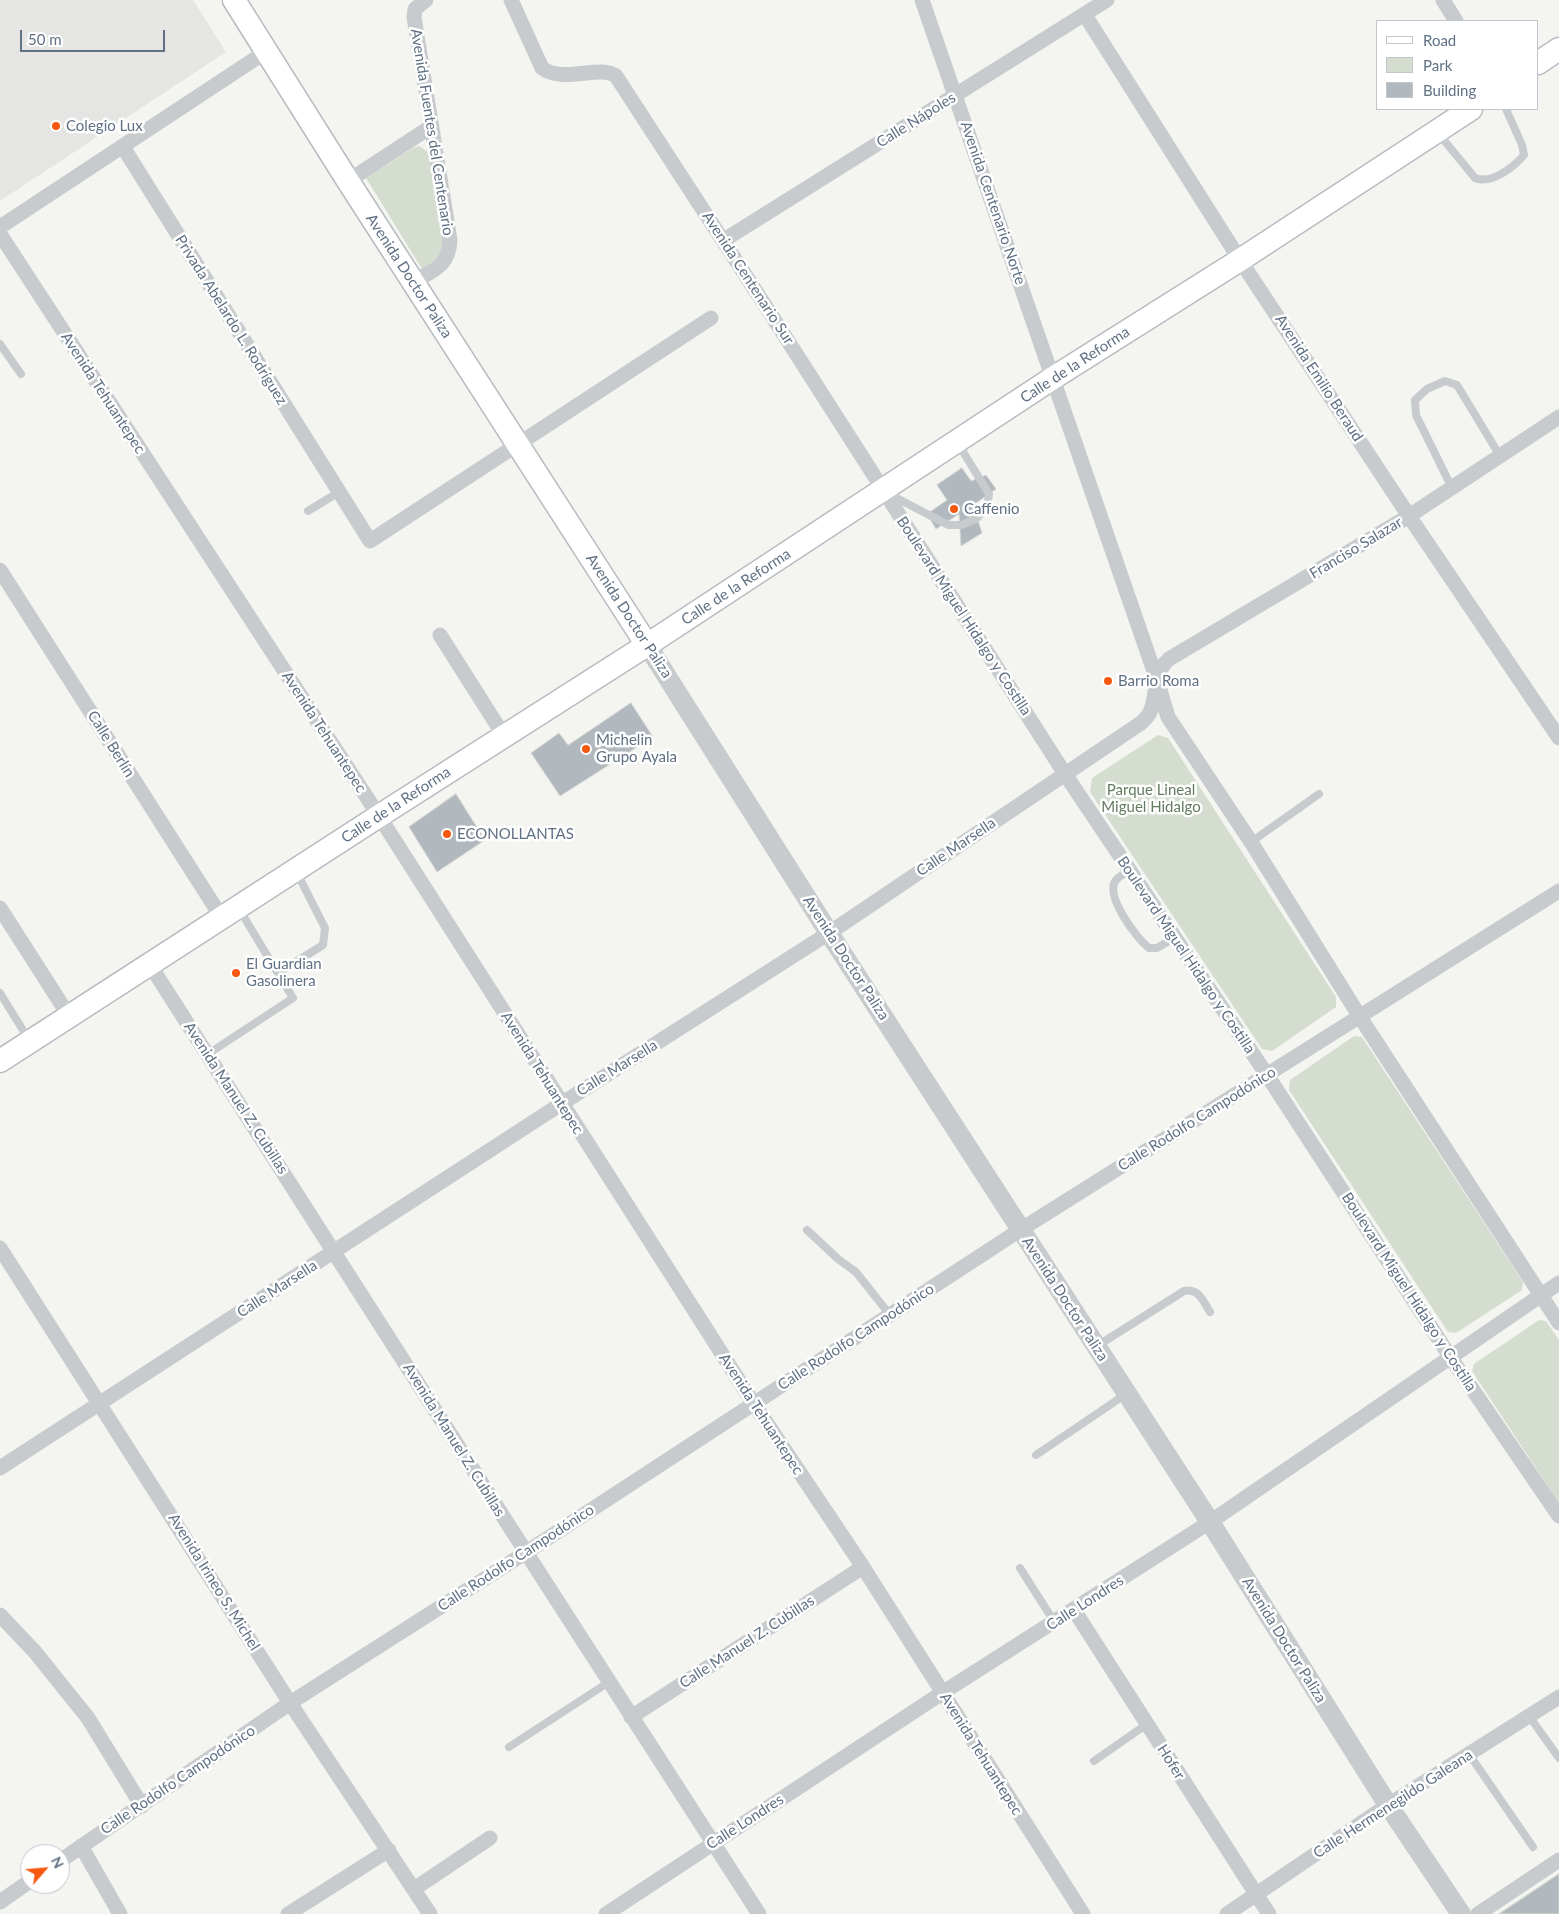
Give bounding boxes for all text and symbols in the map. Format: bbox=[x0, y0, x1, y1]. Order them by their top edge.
scale bar bbox=[22, 20, 168, 52]
legend bbox=[1376, 20, 1539, 110]
street label: Avenida Fuentes del Centenario bbox=[407, 27, 457, 237]
text: 50 m bbox=[28, 30, 62, 48]
text: Road bbox=[1423, 31, 1456, 49]
text: Park bbox=[1423, 56, 1452, 74]
text: Building bbox=[1423, 81, 1476, 99]
street label: Calle Nápoles bbox=[873, 89, 959, 151]
place label: Colegio Lux bbox=[66, 117, 143, 135]
street label: Avenida Centenario Norte bbox=[957, 119, 1029, 287]
marker: Colegio Lux bbox=[50, 120, 62, 132]
street label: Avenida Centenario Sur bbox=[698, 208, 798, 348]
street label: Avenida Doctor Paliza bbox=[362, 211, 456, 341]
street label: Privada Abelardo L. Rodríguez bbox=[171, 232, 291, 408]
street label: Avenida Emilio Beraud bbox=[1271, 311, 1367, 445]
street label: Calle de la Reforma bbox=[1017, 323, 1133, 407]
street label: Avenida Tehuantepec bbox=[57, 329, 149, 457]
place label: Caffenio bbox=[964, 500, 1019, 518]
marker: Caffenio bbox=[948, 503, 960, 515]
street label: Boulevard Miguel Hidalgo y Costilla bbox=[893, 513, 1035, 719]
street label: Franciso Salazar bbox=[1306, 513, 1406, 583]
street label: Calle de la Reforma bbox=[678, 545, 794, 629]
street label: Avenida Doctor Paliza bbox=[582, 551, 676, 681]
street label: Avenida Tehuantepec bbox=[278, 668, 370, 796]
place label: Barrio Roma bbox=[1118, 672, 1199, 690]
marker: Barrio Roma bbox=[1102, 675, 1114, 687]
street label: Calle Berlín bbox=[84, 708, 138, 780]
place label: Michelin Grupo Ayala bbox=[596, 731, 677, 766]
marker: Michelin Grupo Ayala bbox=[580, 743, 592, 755]
street label: Calle de la Reforma bbox=[338, 763, 454, 847]
park label: Parque Lineal Miguel Hidalgo bbox=[1101, 781, 1201, 816]
street label: Calle Marsella bbox=[913, 814, 999, 880]
place label: ECONOLLANTAS bbox=[457, 825, 574, 843]
marker: ECONOLLANTAS bbox=[441, 828, 453, 840]
street label: Boulevard Miguel Hidalgo y Costilla bbox=[1113, 853, 1259, 1057]
street label: Avenida Doctor Paliza bbox=[799, 893, 893, 1023]
place label: El Guardian Gasolinera bbox=[246, 955, 322, 990]
marker: El Guardian Gasolinera bbox=[230, 967, 242, 979]
street label: Avenida Tehuantepec bbox=[497, 1009, 587, 1137]
street label: Avenida Manuel Z. Cubillas bbox=[180, 1019, 292, 1177]
street label: Calle Marsella bbox=[573, 1036, 661, 1100]
street label: Calle Rodolfo Campodónico bbox=[1115, 1063, 1279, 1175]
street label: Boulevard Miguel Hidalgo y Costilla bbox=[1338, 1189, 1480, 1395]
street label: Avenida Doctor Paliza bbox=[1018, 1234, 1112, 1364]
street label: Calle Marsella bbox=[234, 1256, 320, 1322]
street label: Calle Rodolfo Campodónico bbox=[775, 1280, 937, 1394]
street label: Avenida Tehuantepec bbox=[715, 1350, 807, 1478]
street label: Avenida Manuel Z. Cubillas bbox=[399, 1360, 509, 1520]
street label: Calle Rodolfo Campodónico bbox=[435, 1501, 597, 1615]
street label: Avenida Irineo S. Michel bbox=[164, 1510, 264, 1654]
street label: Calle Londres bbox=[1043, 1571, 1127, 1635]
street label: Avenida Doctor Paliza bbox=[1238, 1574, 1330, 1706]
street label: Calle Manuel Z. Cubillas bbox=[676, 1592, 818, 1692]
street label: Avenida Tehuantepec bbox=[936, 1690, 1026, 1818]
street label: Calle Rodolfo Campodónico bbox=[97, 1721, 259, 1839]
street label: Hofer bbox=[1153, 1741, 1189, 1783]
street label: Calle Hermenegildo Galeana bbox=[1310, 1746, 1476, 1862]
street label: Calle Londres bbox=[703, 1790, 787, 1854]
north arrow bbox=[20, 1844, 70, 1894]
text: N bbox=[48, 1854, 68, 1871]

